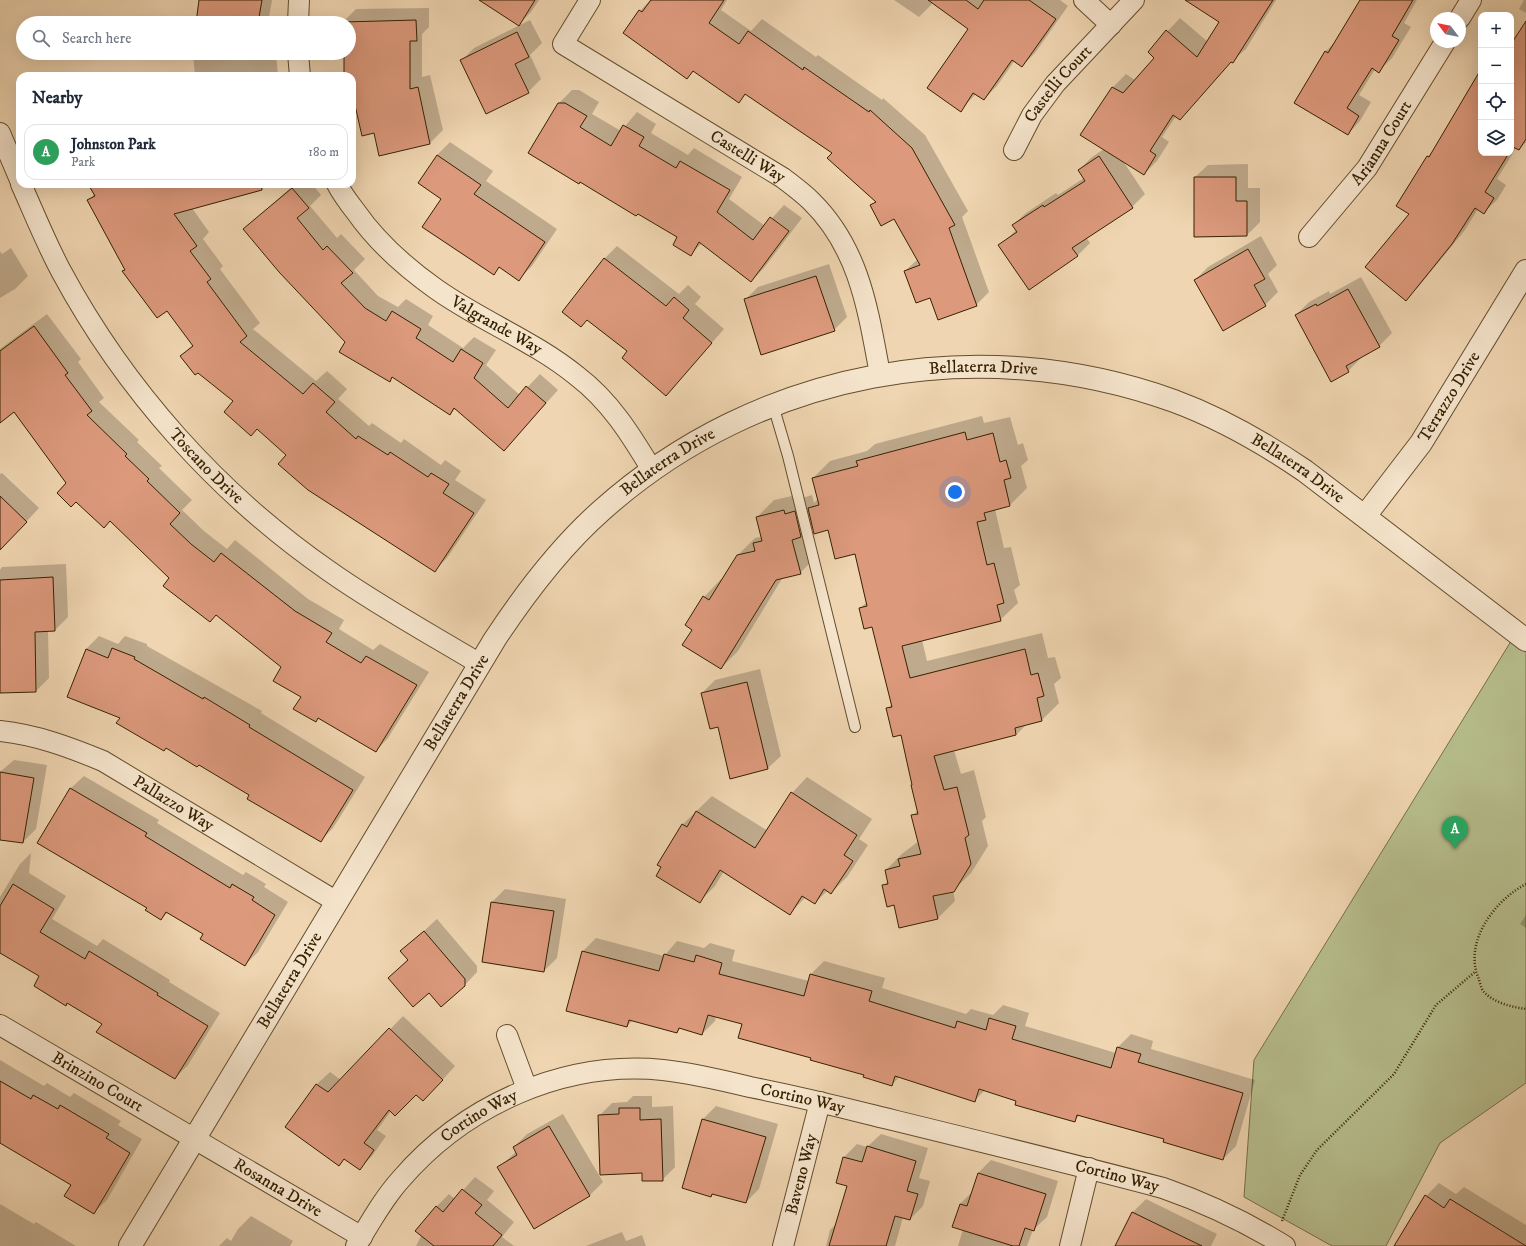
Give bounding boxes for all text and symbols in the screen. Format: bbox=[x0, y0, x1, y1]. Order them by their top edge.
north arrow bbox=[1430, 12, 1466, 48]
map controls bbox=[1478, 12, 1514, 156]
button: + bbox=[1478, 12, 1514, 48]
search box bbox=[16, 16, 356, 60]
icon: search bbox=[30, 27, 52, 49]
text: Search here bbox=[62, 29, 131, 48]
street label: Castelli Court bbox=[1019, 40, 1097, 126]
button: − bbox=[1478, 48, 1514, 84]
button: locate bbox=[1478, 84, 1514, 120]
text: Nearby bbox=[32, 87, 82, 109]
street label: Arianna Court bbox=[1346, 96, 1417, 190]
button: layers bbox=[1478, 120, 1514, 156]
street label: Castelli Way bbox=[706, 125, 791, 188]
text: Johnston Park bbox=[71, 135, 156, 154]
text: A bbox=[42, 144, 50, 160]
text: 180 m bbox=[308, 144, 339, 160]
text: Park bbox=[71, 154, 95, 170]
street label: Valgrande Way bbox=[446, 290, 547, 360]
street label: Terrazzo Drive bbox=[1413, 347, 1485, 446]
street label: Bellaterra Drive bbox=[928, 356, 1039, 381]
street label: Bellaterra Drive bbox=[616, 423, 719, 501]
street label: Toscano Drive bbox=[164, 424, 248, 509]
street label: Bellaterra Drive bbox=[1247, 428, 1349, 508]
your location bbox=[945, 482, 965, 502]
street label: Bellaterra Drive bbox=[419, 650, 494, 755]
street label: Pallazzo Way bbox=[129, 771, 219, 837]
pin: A bbox=[1442, 816, 1468, 849]
street label: Bellaterra Drive bbox=[252, 928, 327, 1033]
street label: Brinzino Court bbox=[48, 1047, 148, 1118]
street label: Cortino Way bbox=[758, 1078, 848, 1119]
street label: Cortino Way bbox=[436, 1084, 522, 1147]
street label: Baveno Way bbox=[780, 1131, 823, 1217]
street label: Rosanna Drive bbox=[230, 1153, 326, 1222]
street label: Cortino Way bbox=[1073, 1155, 1163, 1198]

